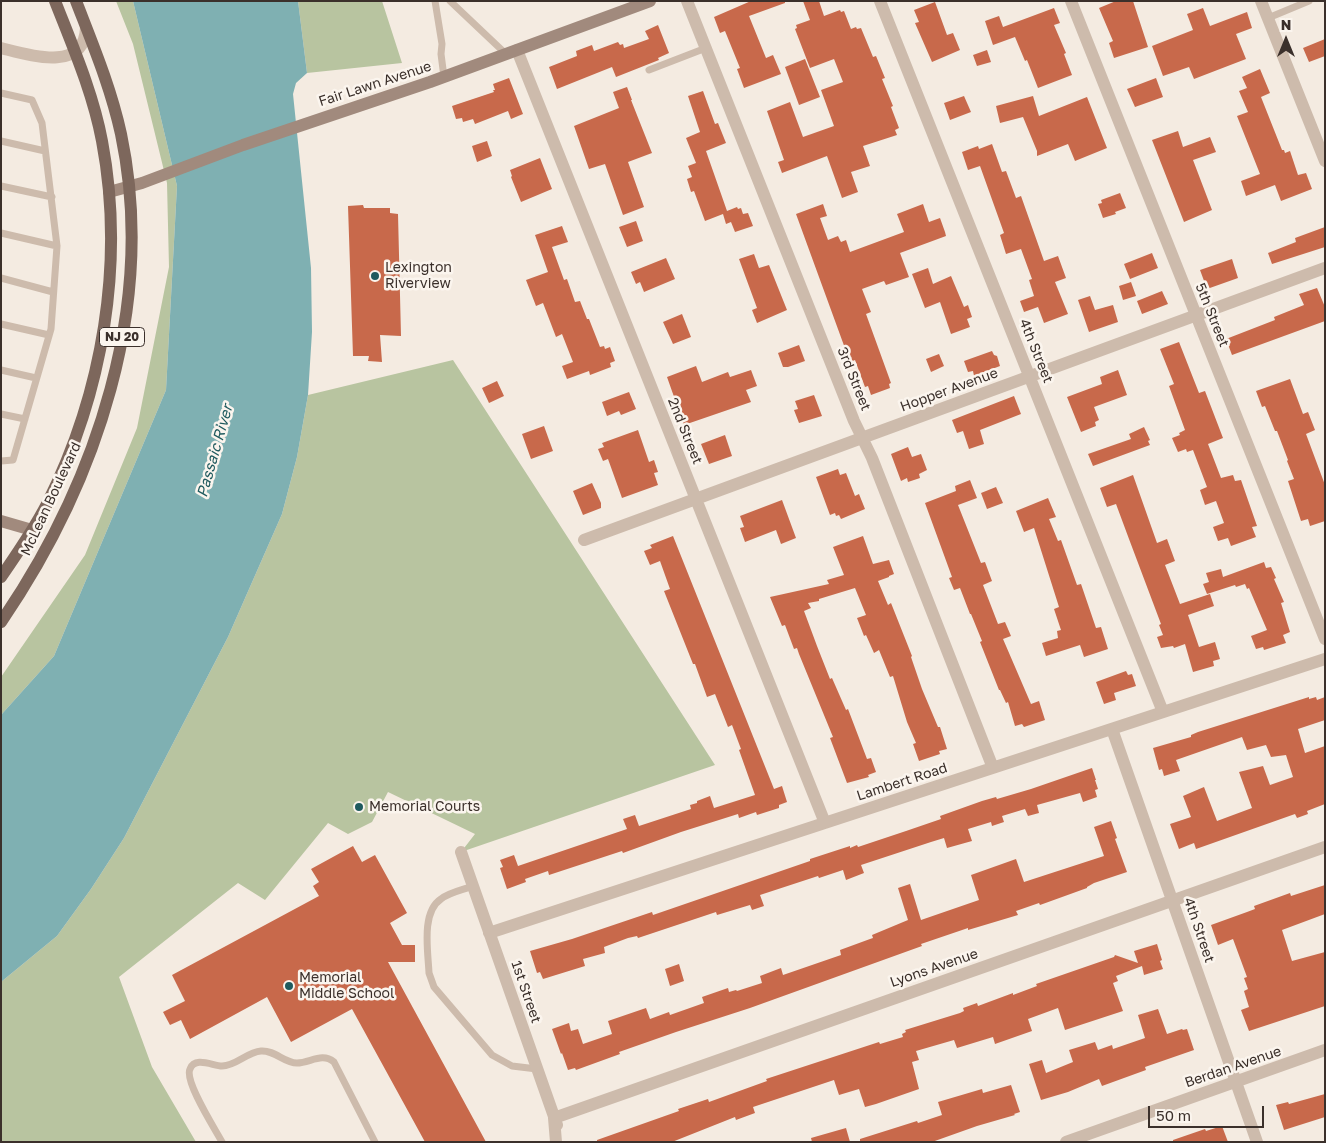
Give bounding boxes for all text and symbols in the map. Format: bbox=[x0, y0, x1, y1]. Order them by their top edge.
north arrow bbox=[1261, 15, 1311, 65]
text: N bbox=[1281, 16, 1291, 33]
street label: Fair Lawn Avenue bbox=[317, 58, 433, 110]
place label: Lexington Riverview bbox=[385, 260, 452, 292]
marker: Lexington Riverview bbox=[369, 270, 381, 282]
street label: 5th Street bbox=[1192, 281, 1232, 349]
street label: 4th Street bbox=[1016, 316, 1056, 386]
road number: NJ 20 bbox=[100, 328, 144, 347]
street label: 3rd Street bbox=[834, 345, 874, 413]
street label: Hopper Avenue bbox=[898, 365, 1000, 415]
street label: 2nd Street bbox=[664, 395, 706, 467]
water label: Passaic River bbox=[193, 403, 237, 499]
street label: McLean Boulevard bbox=[17, 440, 85, 558]
street label: Lambert Road bbox=[855, 759, 949, 805]
place label: Memorial Courts bbox=[369, 799, 480, 815]
marker: Memorial Courts bbox=[353, 801, 365, 813]
street label: 4th Street bbox=[1180, 895, 1218, 965]
street label: Lyons Avenue bbox=[888, 945, 980, 991]
street label: 1st Street bbox=[508, 959, 544, 1025]
place label: Memorial Middle School bbox=[299, 970, 394, 1002]
marker: Memorial Middle School bbox=[283, 980, 295, 992]
street label: Berdan Avenue bbox=[1183, 1043, 1283, 1091]
scale bar bbox=[1151, 1096, 1267, 1128]
text: 50 m bbox=[1156, 1106, 1191, 1124]

